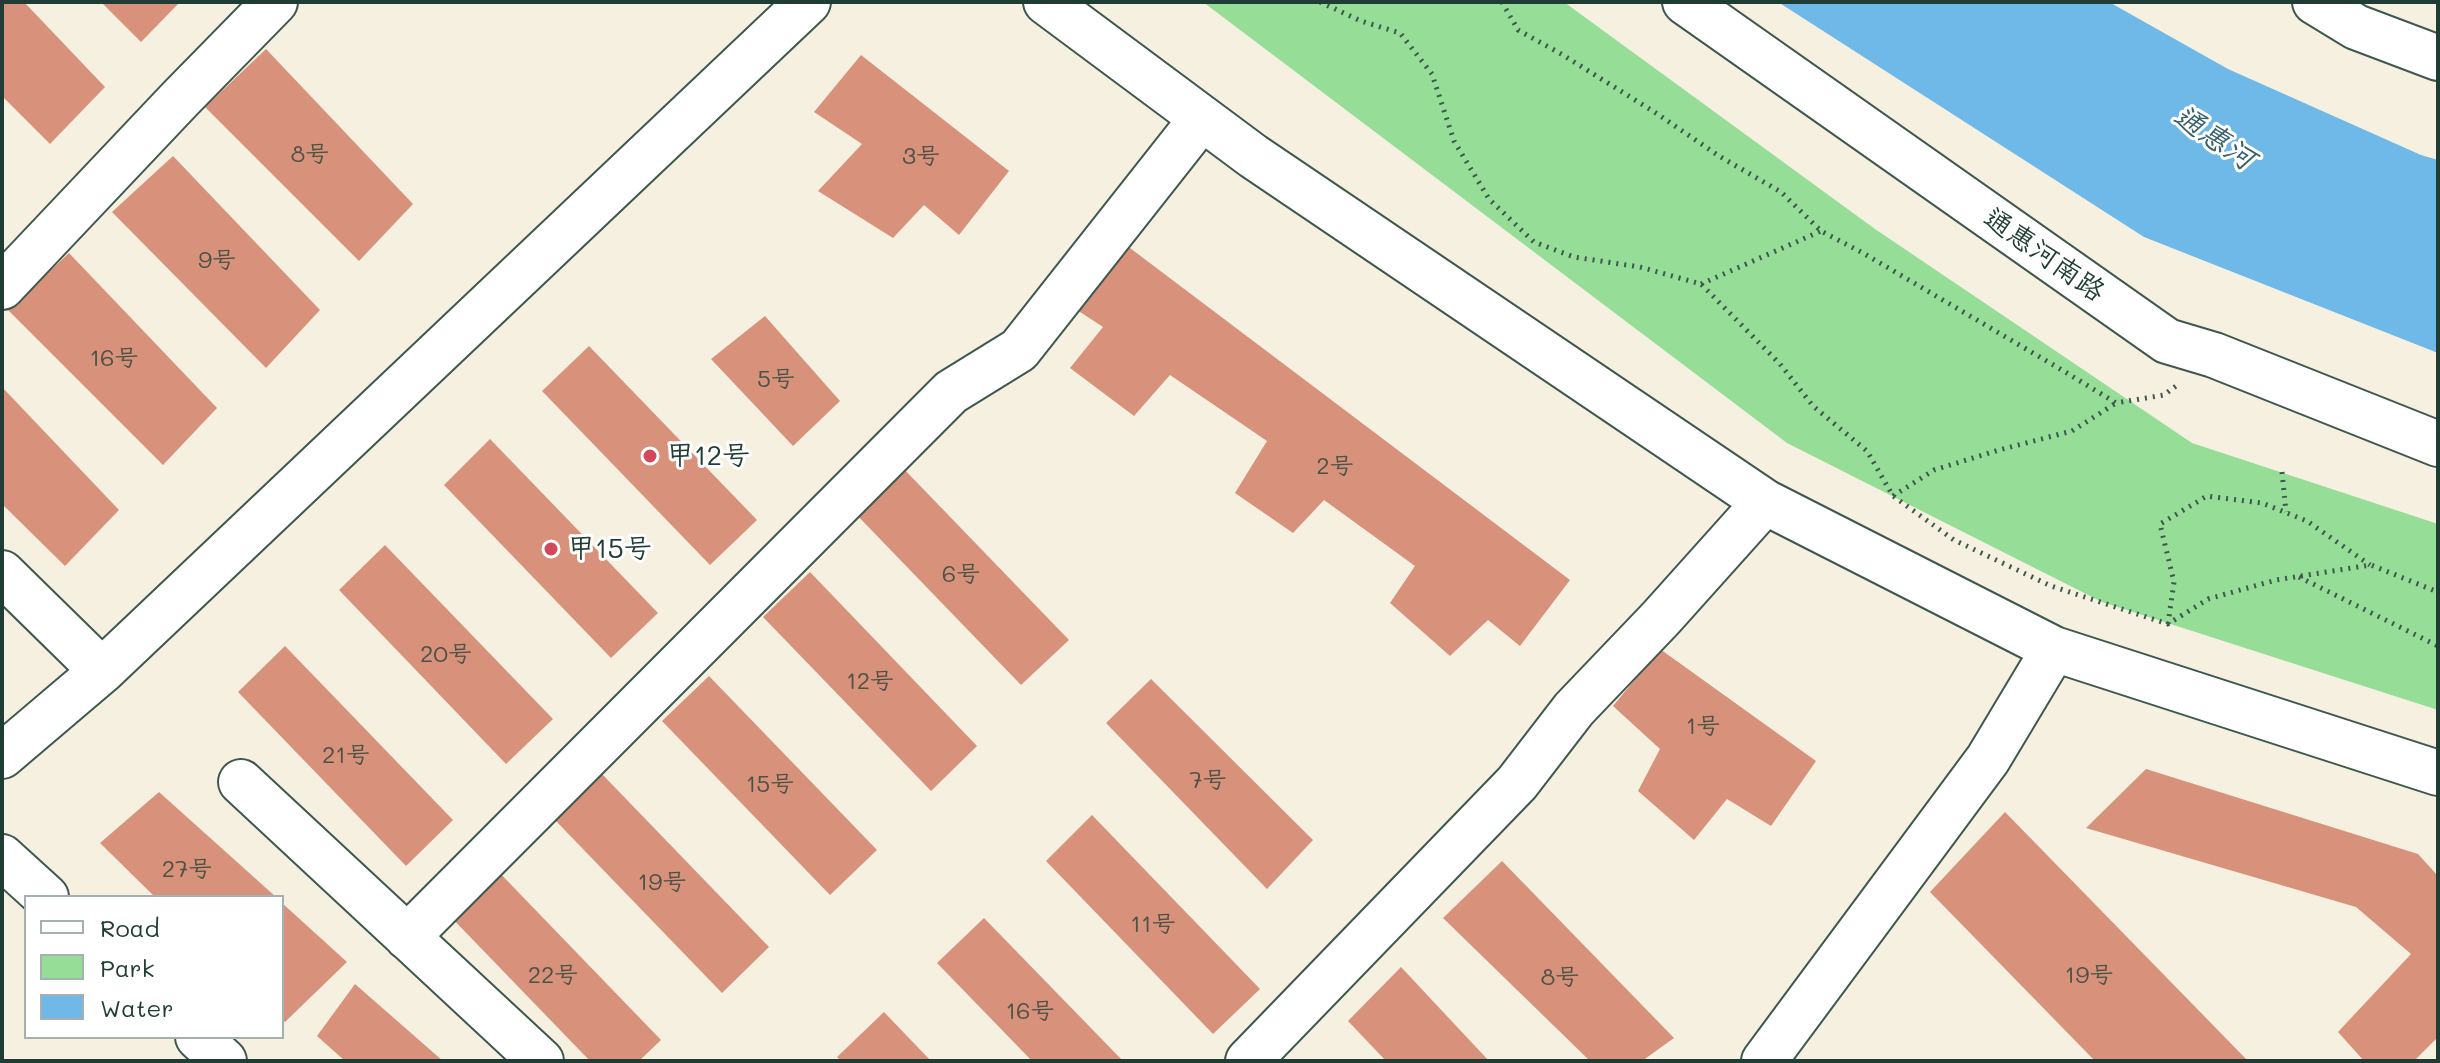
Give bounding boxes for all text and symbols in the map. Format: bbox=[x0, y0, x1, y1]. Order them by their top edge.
water label: 通惠河 bbox=[2167, 98, 2261, 178]
house number: 8号 bbox=[291, 141, 329, 169]
house number: 3号 bbox=[902, 143, 940, 171]
street label: 通惠河南路 bbox=[1977, 201, 2111, 309]
house number: 9号 bbox=[198, 247, 236, 275]
house number: 16号 bbox=[89, 345, 139, 373]
house number: 5号 bbox=[757, 366, 795, 394]
place label: 甲12号 bbox=[666, 439, 750, 473]
marker: 甲12号 bbox=[641, 447, 659, 465]
house number: 2号 bbox=[1316, 453, 1354, 481]
place label: 甲15号 bbox=[567, 532, 652, 566]
marker: 甲15号 bbox=[542, 540, 560, 558]
house number: 6号 bbox=[942, 561, 980, 589]
house number: 20号 bbox=[420, 641, 472, 669]
house number: 12号 bbox=[846, 668, 894, 696]
house number: 1号 bbox=[1686, 713, 1720, 741]
house number: 21号 bbox=[322, 742, 370, 770]
house number: 7号 bbox=[1189, 767, 1227, 795]
house number: 15号 bbox=[746, 771, 794, 799]
house number: 27号 bbox=[162, 856, 212, 884]
house number: 19号 bbox=[638, 869, 686, 897]
legend bbox=[24, 895, 284, 1039]
house number: 11号 bbox=[1130, 911, 1176, 939]
text: Road bbox=[100, 912, 160, 943]
text: Park bbox=[100, 952, 154, 983]
house number: 22号 bbox=[528, 962, 578, 990]
house number: 19号 bbox=[2065, 962, 2113, 990]
house number: 8号 bbox=[1541, 964, 1579, 992]
text: Water bbox=[100, 992, 174, 1023]
house number: 16号 bbox=[1005, 998, 1055, 1026]

